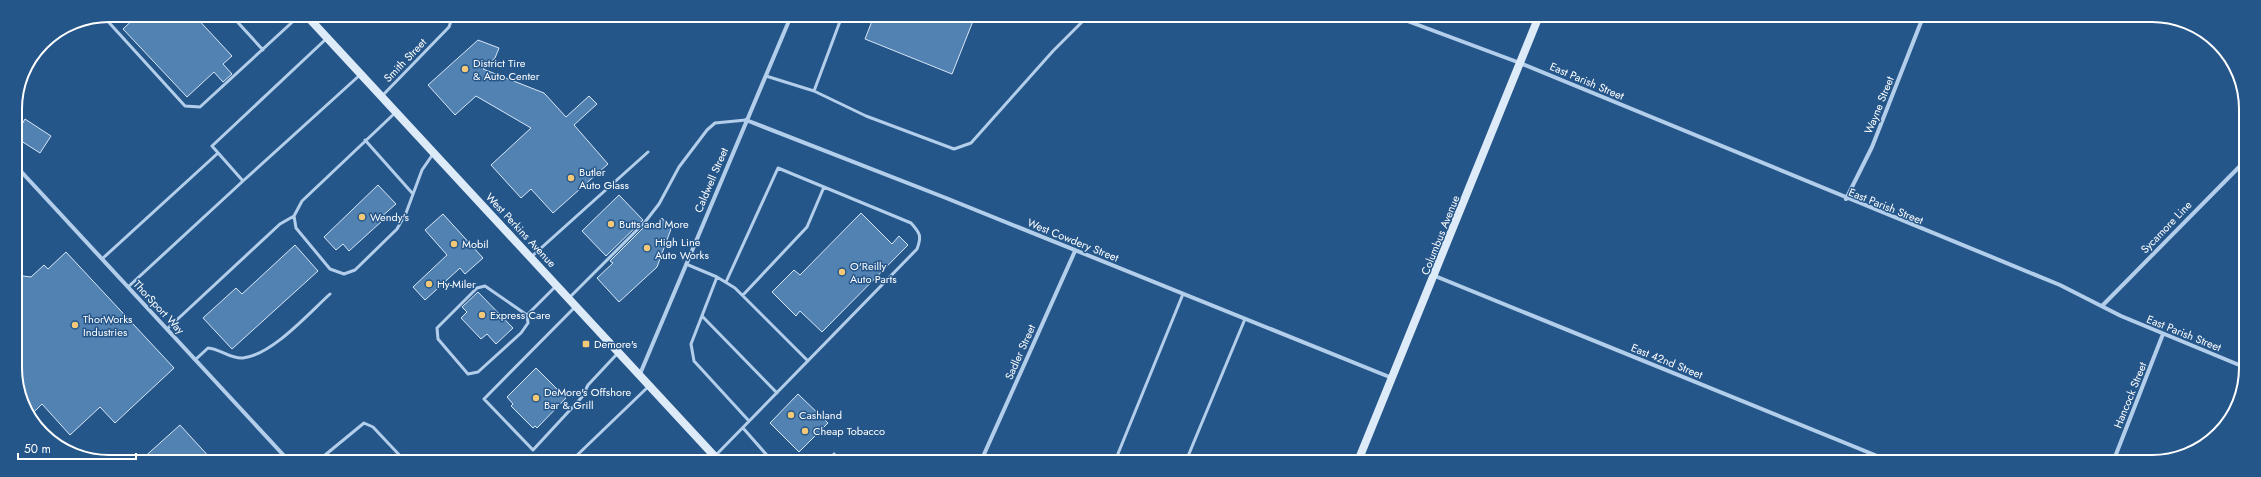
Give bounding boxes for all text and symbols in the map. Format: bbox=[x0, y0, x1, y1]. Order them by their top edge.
street label: Smith Street bbox=[380, 34, 430, 85]
place label: District Tire & Auto Center bbox=[473, 55, 540, 84]
street label: East Parish Street bbox=[1547, 58, 1627, 104]
marker: District Tire & Auto Center bbox=[460, 64, 470, 74]
street label: Wayne Street bbox=[1860, 73, 1898, 136]
street label: Caldwell Street bbox=[690, 145, 732, 215]
place label: Butler Auto Glass bbox=[579, 164, 630, 193]
marker: Butler Auto Glass bbox=[566, 173, 576, 183]
street label: East Parish Street bbox=[1846, 184, 1926, 228]
street label: West Perkins Avenue bbox=[482, 189, 560, 271]
street label: Columbus Avenue bbox=[1417, 193, 1463, 277]
street label: Sycamore Line bbox=[2137, 197, 2195, 257]
place label: Wendy's bbox=[370, 209, 410, 225]
marker: Wendy's bbox=[357, 212, 367, 222]
street label: West Cowdery Street bbox=[1025, 214, 1121, 266]
place label: Butts and More bbox=[619, 216, 689, 232]
marker: Butts and More bbox=[606, 219, 616, 229]
place label: High Line Auto Works bbox=[655, 234, 709, 263]
place label: Mobil bbox=[462, 236, 489, 252]
marker: Mobil bbox=[449, 239, 459, 249]
marker: High Line Auto Works bbox=[642, 243, 652, 253]
place label: O'Reilly Auto Parts bbox=[850, 258, 897, 287]
marker: O'Reilly Auto Parts bbox=[837, 267, 847, 277]
street label: ThorSport Way bbox=[130, 276, 188, 338]
place label: Hy-Miler bbox=[437, 276, 476, 292]
marker: Hy-Miler bbox=[424, 279, 434, 289]
place label: Express Care bbox=[490, 307, 551, 323]
marker: Express Care bbox=[477, 310, 487, 320]
place label: ThorWorks Industries bbox=[83, 311, 133, 340]
street label: East Parish Street bbox=[2144, 311, 2224, 355]
marker: ThorWorks Industries bbox=[70, 320, 80, 330]
street label: Sadler Street bbox=[1001, 321, 1039, 382]
place label: Demore's bbox=[594, 336, 638, 352]
marker: Demore's bbox=[581, 339, 591, 349]
street label: East 42nd Street bbox=[1629, 339, 1706, 383]
street label: Hancock Street bbox=[2110, 359, 2151, 430]
place label: DeMore's Offshore Bar & Grill bbox=[544, 384, 632, 413]
marker: DeMore's Offshore Bar & Grill bbox=[531, 393, 541, 403]
place label: Cashland bbox=[799, 407, 842, 423]
marker: Cashland bbox=[786, 410, 796, 420]
place label: Cheap Tobacco bbox=[813, 423, 885, 439]
marker: Cheap Tobacco bbox=[800, 426, 810, 436]
scale bar bbox=[18, 435, 136, 461]
text: 50 m bbox=[24, 440, 51, 458]

